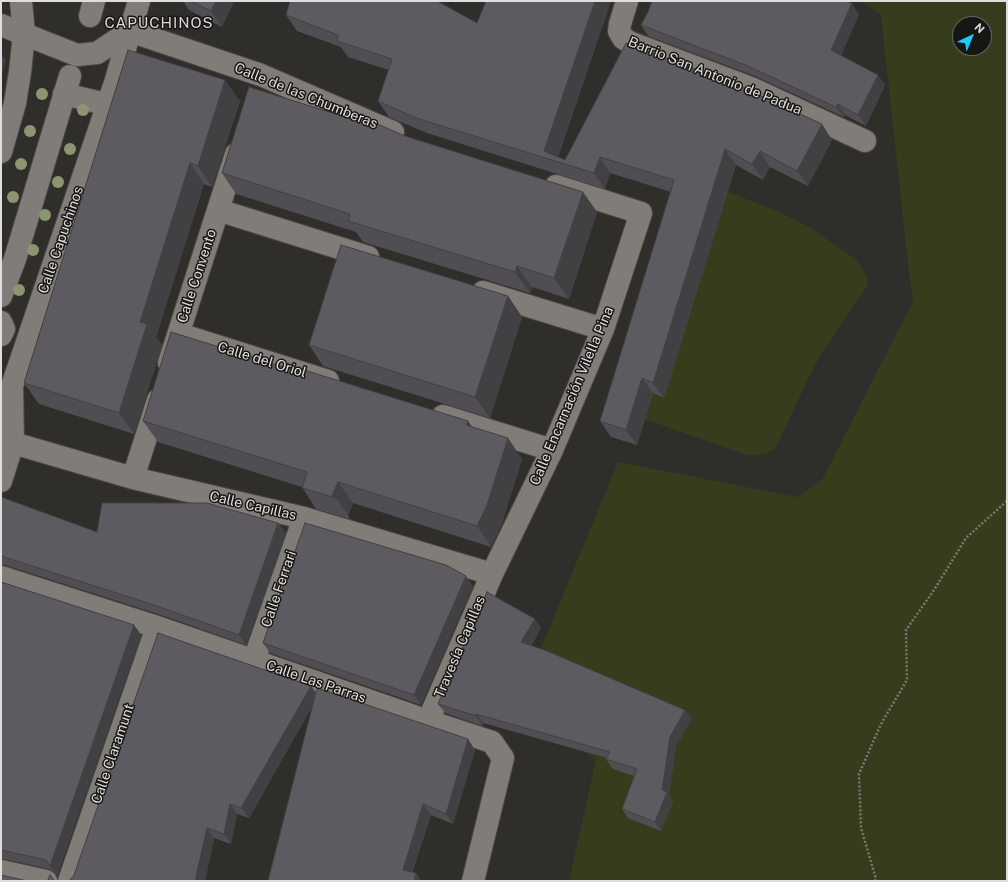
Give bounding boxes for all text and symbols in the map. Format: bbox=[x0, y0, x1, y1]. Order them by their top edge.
district label: CAPUCHINOS bbox=[104, 14, 214, 32]
north arrow bbox=[952, 16, 992, 56]
text: N bbox=[972, 21, 987, 35]
street label: Barrio San Antonio de Padua bbox=[626, 33, 804, 119]
street label: Calle de las Chumberas bbox=[232, 60, 380, 132]
street label: Calle Capuchinos bbox=[35, 184, 87, 296]
street label: Calle Convento bbox=[174, 227, 220, 325]
street label: Calle Encarnación Vilella Pina bbox=[527, 304, 617, 488]
street label: Calle del Oriol bbox=[216, 339, 308, 381]
street label: Calle Capillas bbox=[208, 488, 298, 524]
street label: Calle Ferrari bbox=[258, 548, 300, 630]
street label: Travesía Capillas bbox=[431, 593, 489, 701]
street label: Calle Las Parras bbox=[264, 657, 368, 707]
street label: Calle Claramunt bbox=[88, 702, 138, 806]

